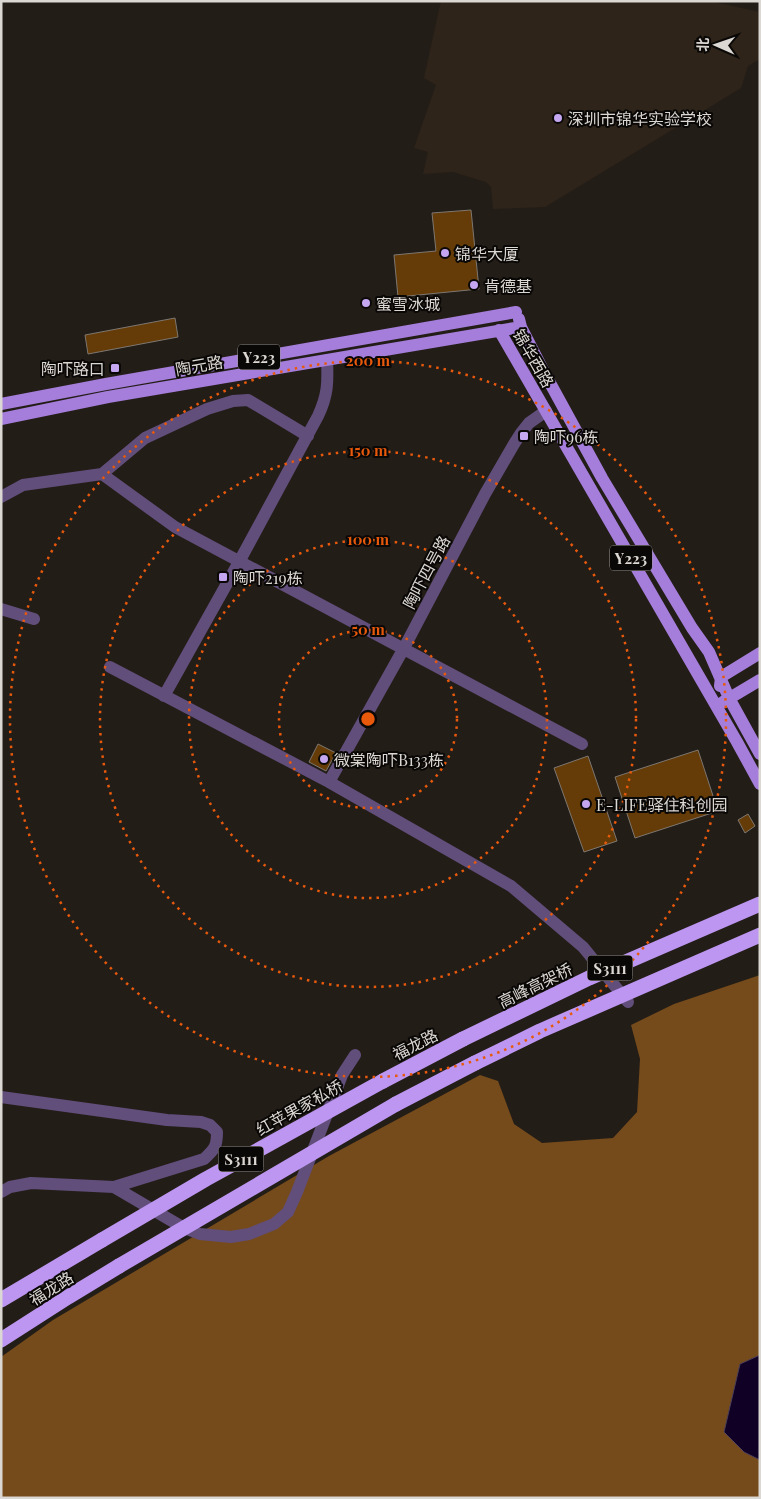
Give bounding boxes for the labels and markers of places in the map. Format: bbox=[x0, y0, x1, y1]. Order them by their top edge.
place label: 深圳市锦华实验学校 bbox=[568, 108, 712, 129]
marker: 深圳市锦华实验学校 bbox=[552, 112, 564, 124]
place label: 锦华大厦 bbox=[455, 243, 519, 264]
marker: 锦华大厦 bbox=[439, 247, 451, 259]
place label: 肯德基 bbox=[484, 275, 532, 296]
marker: 肯德基 bbox=[468, 279, 480, 291]
place label: 蜜雪冰城 bbox=[376, 293, 440, 314]
marker: 蜜雪冰城 bbox=[360, 297, 372, 309]
place label: 陶吓路口 bbox=[41, 358, 105, 379]
marker: 陶吓路口 bbox=[109, 362, 121, 374]
place label: 陶吓96栋 bbox=[534, 426, 598, 447]
marker: 陶吓96栋 bbox=[518, 430, 530, 442]
place label: 陶吓219栋 bbox=[233, 567, 303, 588]
marker: 陶吓219栋 bbox=[217, 571, 229, 583]
centre of rings bbox=[359, 710, 377, 728]
place label: 微棠陶吓B133栋 bbox=[334, 749, 444, 770]
marker: 微棠陶吓B133栋 bbox=[318, 753, 330, 765]
place label: E-LIFE驿住科创园 bbox=[596, 794, 727, 815]
marker: E-LIFE驿住科创园 bbox=[580, 798, 592, 810]

